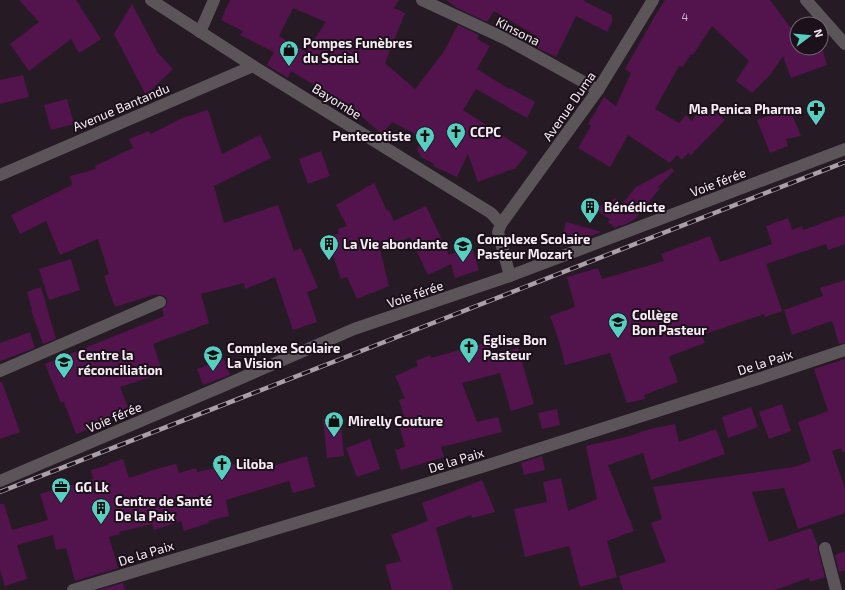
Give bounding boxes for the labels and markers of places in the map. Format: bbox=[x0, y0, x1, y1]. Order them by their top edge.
place label: Pompes Funèbres du Social bbox=[303, 35, 412, 66]
shop icon: Pompes Funèbres du Social bbox=[278, 39, 300, 67]
pharmacy icon: Ma Penica Pharma bbox=[805, 98, 827, 126]
place label: Ma Penica Pharma bbox=[689, 101, 802, 117]
church icon: CCPC bbox=[445, 121, 467, 149]
place label: CCPC bbox=[470, 124, 501, 140]
church icon: Pentecotiste bbox=[414, 125, 436, 153]
place label: Pentecotiste bbox=[333, 128, 411, 144]
building icon: Bénédicte bbox=[579, 196, 601, 224]
place label: Bénédicte bbox=[604, 199, 665, 215]
place label: Complexe Scolaire Pasteur Mozart bbox=[477, 231, 590, 262]
building icon: La Vie abondante bbox=[318, 233, 340, 261]
school or university icon: Complexe Scolaire Pasteur Mozart bbox=[452, 235, 474, 263]
place label: La Vie abondante bbox=[343, 236, 448, 252]
place label: Collège Bon Pasteur bbox=[632, 307, 707, 338]
school or university icon: Collège Bon Pasteur bbox=[607, 311, 629, 339]
place label: Eglise Bon Pasteur bbox=[483, 332, 547, 363]
church icon: Eglise Bon Pasteur bbox=[458, 336, 480, 364]
place label: Complexe Scolaire La Vision bbox=[227, 340, 340, 371]
school or university icon: Complexe Scolaire La Vision bbox=[202, 344, 224, 372]
place label: Centre la réconciliation bbox=[78, 347, 163, 378]
school or university icon: Centre la réconciliation bbox=[53, 351, 75, 379]
shop icon: Mirelly Couture bbox=[323, 410, 345, 438]
place label: Mirelly Couture bbox=[348, 413, 443, 429]
church icon: Liloba bbox=[211, 453, 233, 481]
place label: Liloba bbox=[236, 456, 274, 472]
office icon: GG Lk bbox=[50, 476, 72, 504]
place label: GG Lk bbox=[75, 479, 110, 495]
place label: Centre de Santé De la Paix bbox=[115, 493, 212, 524]
building icon: Centre de Santé De la Paix bbox=[90, 497, 112, 525]

